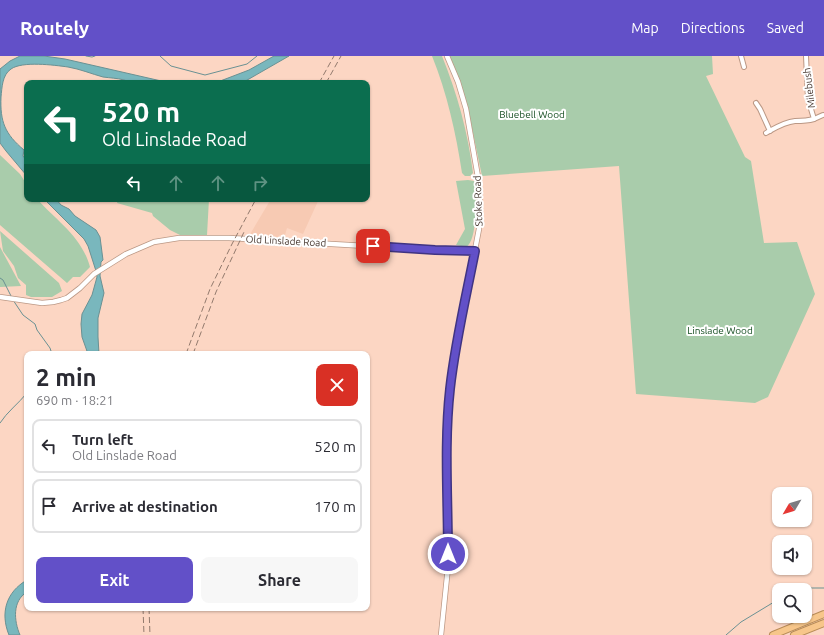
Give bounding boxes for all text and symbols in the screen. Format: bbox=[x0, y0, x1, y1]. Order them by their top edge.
text: Routely bbox=[20, 17, 89, 39]
text: Map bbox=[631, 20, 659, 36]
text: Directions bbox=[681, 20, 745, 36]
text: Saved bbox=[767, 20, 804, 36]
street label: Milebush bbox=[801, 67, 817, 109]
icon: left bbox=[36, 96, 88, 148]
text: 520 m bbox=[102, 96, 180, 127]
park label: Bluebell Wood bbox=[499, 109, 565, 120]
text: Old Linslade Road bbox=[102, 129, 247, 149]
icon: left bbox=[123, 172, 145, 194]
icon: ahead bbox=[165, 172, 187, 194]
icon: ahead bbox=[207, 172, 229, 194]
icon: right bbox=[249, 172, 271, 194]
street label: Stoke Road bbox=[472, 175, 484, 227]
pin bbox=[356, 229, 390, 263]
street label: Old Linslade Road bbox=[245, 233, 327, 249]
icon: arrive bbox=[362, 235, 384, 257]
park label: Linslade Wood bbox=[687, 325, 753, 336]
text: 2 min bbox=[36, 364, 97, 391]
button: close bbox=[316, 364, 358, 406]
text: 690 m · 18:21 bbox=[36, 393, 114, 407]
text: Turn left bbox=[72, 431, 133, 448]
icon: left bbox=[38, 435, 60, 457]
text: 520 m bbox=[314, 438, 356, 455]
text: Old Linslade Road bbox=[72, 448, 177, 462]
north arrow bbox=[772, 487, 812, 527]
map controls bbox=[772, 487, 812, 623]
icon: arrive bbox=[38, 495, 60, 517]
text: Arrive at destination bbox=[72, 498, 218, 515]
text: 170 m bbox=[314, 498, 356, 515]
position arrow bbox=[427, 533, 469, 575]
button: sound bbox=[772, 535, 812, 575]
button: Exit bbox=[36, 557, 193, 603]
button: Share bbox=[201, 557, 358, 603]
button: search bbox=[772, 583, 812, 623]

